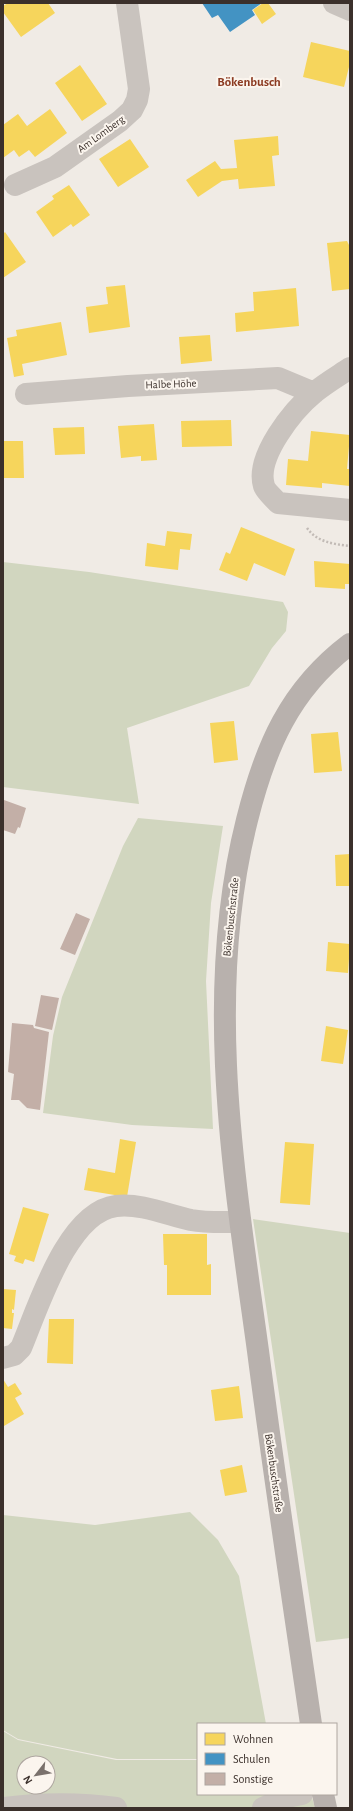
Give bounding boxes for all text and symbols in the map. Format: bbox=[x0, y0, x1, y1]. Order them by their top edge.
district label: Bökenbusch bbox=[217, 76, 281, 89]
street label: Am Lomberg bbox=[76, 113, 127, 155]
street label: Halbe Höhe bbox=[145, 378, 197, 390]
street label: Bökenbuschstraße bbox=[221, 877, 241, 957]
street label: Bökenbuschstraße bbox=[263, 1433, 285, 1513]
legend bbox=[197, 1723, 337, 1795]
text: Wohnen bbox=[233, 1733, 273, 1745]
text: Schulen bbox=[233, 1753, 270, 1765]
north arrow bbox=[16, 1755, 56, 1795]
text: Sonstige bbox=[233, 1773, 273, 1785]
text: N bbox=[21, 1774, 35, 1786]

